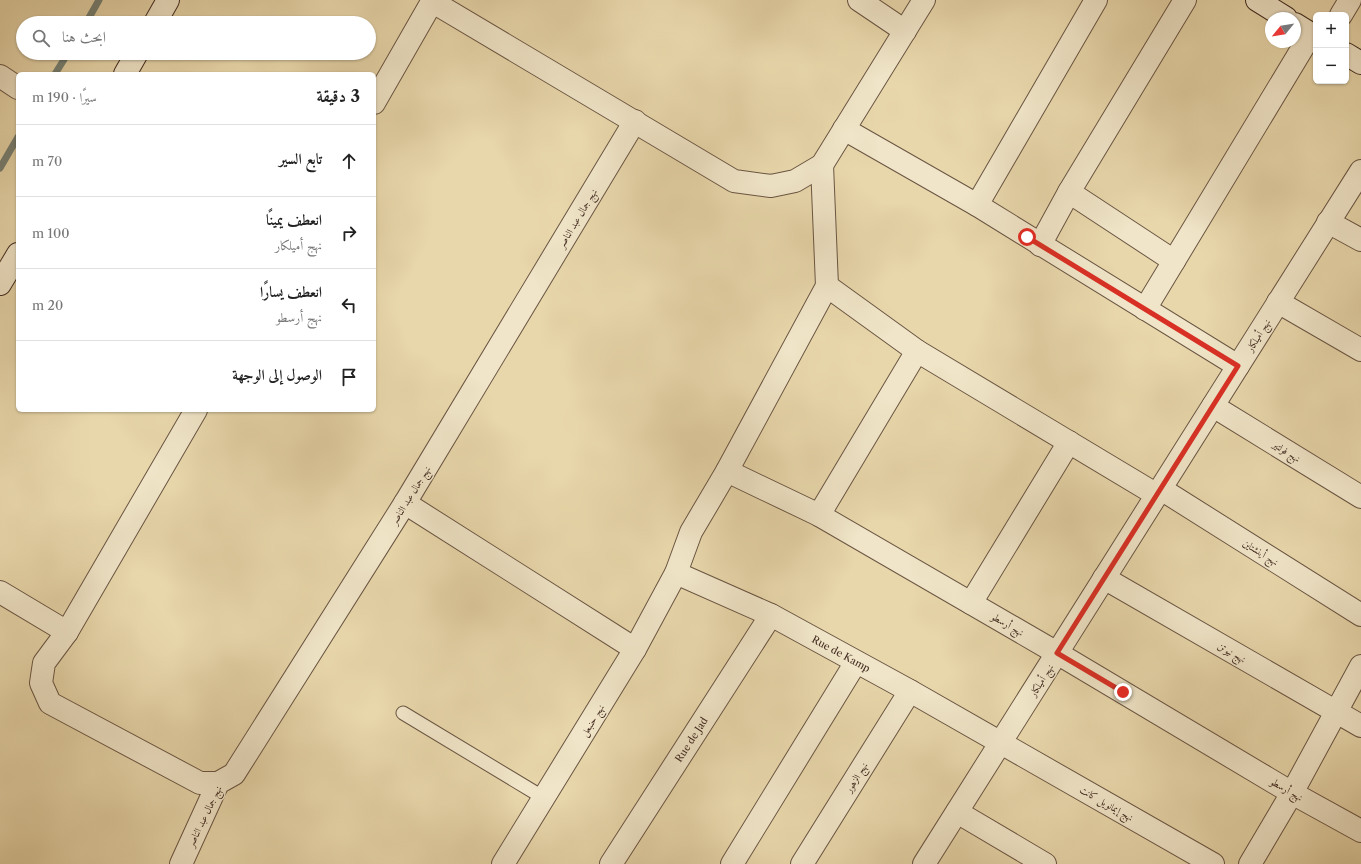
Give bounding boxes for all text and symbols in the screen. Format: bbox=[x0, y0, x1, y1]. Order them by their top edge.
north arrow bbox=[1265, 12, 1301, 48]
map controls bbox=[1313, 12, 1349, 84]
button: + bbox=[1313, 12, 1349, 48]
search box bbox=[16, 16, 376, 60]
icon: search bbox=[30, 27, 52, 49]
text: ابحث هنا bbox=[62, 27, 106, 46]
button: − bbox=[1313, 48, 1349, 84]
text: 3 دقيقة bbox=[316, 86, 360, 106]
text: سيرًا · 190 m bbox=[32, 89, 97, 105]
text: تابع السير bbox=[279, 149, 322, 168]
icon: ahead bbox=[338, 150, 360, 172]
text: 70 m bbox=[32, 153, 62, 169]
street label: نهج جمال عبد الناصر bbox=[554, 186, 603, 253]
text: انعطف يمينًا bbox=[266, 210, 322, 229]
icon: right bbox=[338, 222, 360, 244]
text: 100 m bbox=[32, 225, 70, 241]
route start bbox=[1018, 228, 1036, 246]
text: نهج أميلكار bbox=[275, 237, 322, 253]
text: انعطف يسارًا bbox=[260, 282, 322, 301]
icon: left bbox=[338, 294, 360, 316]
text: 20 m bbox=[32, 297, 63, 313]
text: نهج أرسطو bbox=[276, 309, 322, 325]
street label: نهج أميلكار bbox=[1242, 316, 1276, 356]
text: الوصول إلى الوجهة bbox=[232, 365, 322, 384]
icon: arrive bbox=[338, 366, 360, 388]
street label: نهج فولتير bbox=[1268, 437, 1303, 468]
street label: نهج جمال عبد الناصر bbox=[387, 463, 436, 529]
street label: نهج أينشتاين bbox=[1239, 536, 1282, 571]
street label: نهج أرسطو bbox=[987, 609, 1027, 642]
street label: Rue de Kamp bbox=[810, 633, 873, 675]
street label: نهج نيوتن bbox=[1214, 639, 1248, 668]
street label: نهج أميلكار bbox=[1025, 661, 1059, 701]
route end bbox=[1114, 683, 1132, 701]
street label: نهج حنبعل bbox=[577, 701, 610, 741]
street label: Rue de Jad bbox=[672, 715, 711, 765]
street label: نهج الزهور bbox=[841, 759, 873, 797]
street label: نهج أرسطو bbox=[1266, 774, 1306, 807]
street label: نهج جمال عبد الناصر bbox=[184, 783, 228, 851]
street label: نهج إيمانويل كانت bbox=[1076, 783, 1136, 827]

